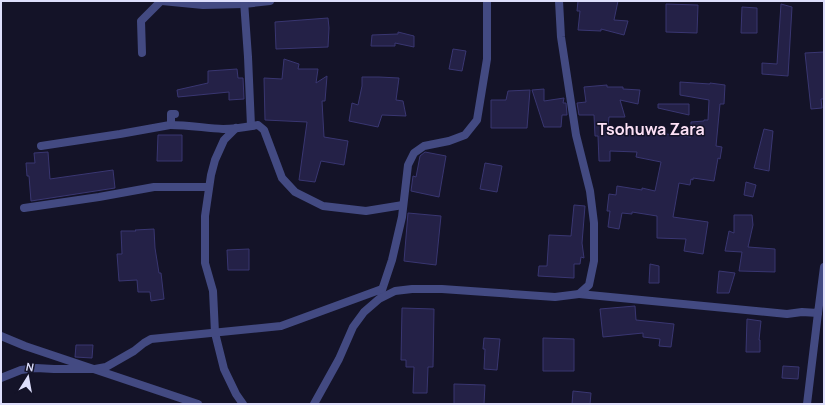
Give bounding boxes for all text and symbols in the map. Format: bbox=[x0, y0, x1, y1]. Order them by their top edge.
district label: Tsohuwa Zara bbox=[597, 118, 705, 140]
north arrow bbox=[8, 357, 48, 397]
text: N bbox=[25, 359, 35, 375]

